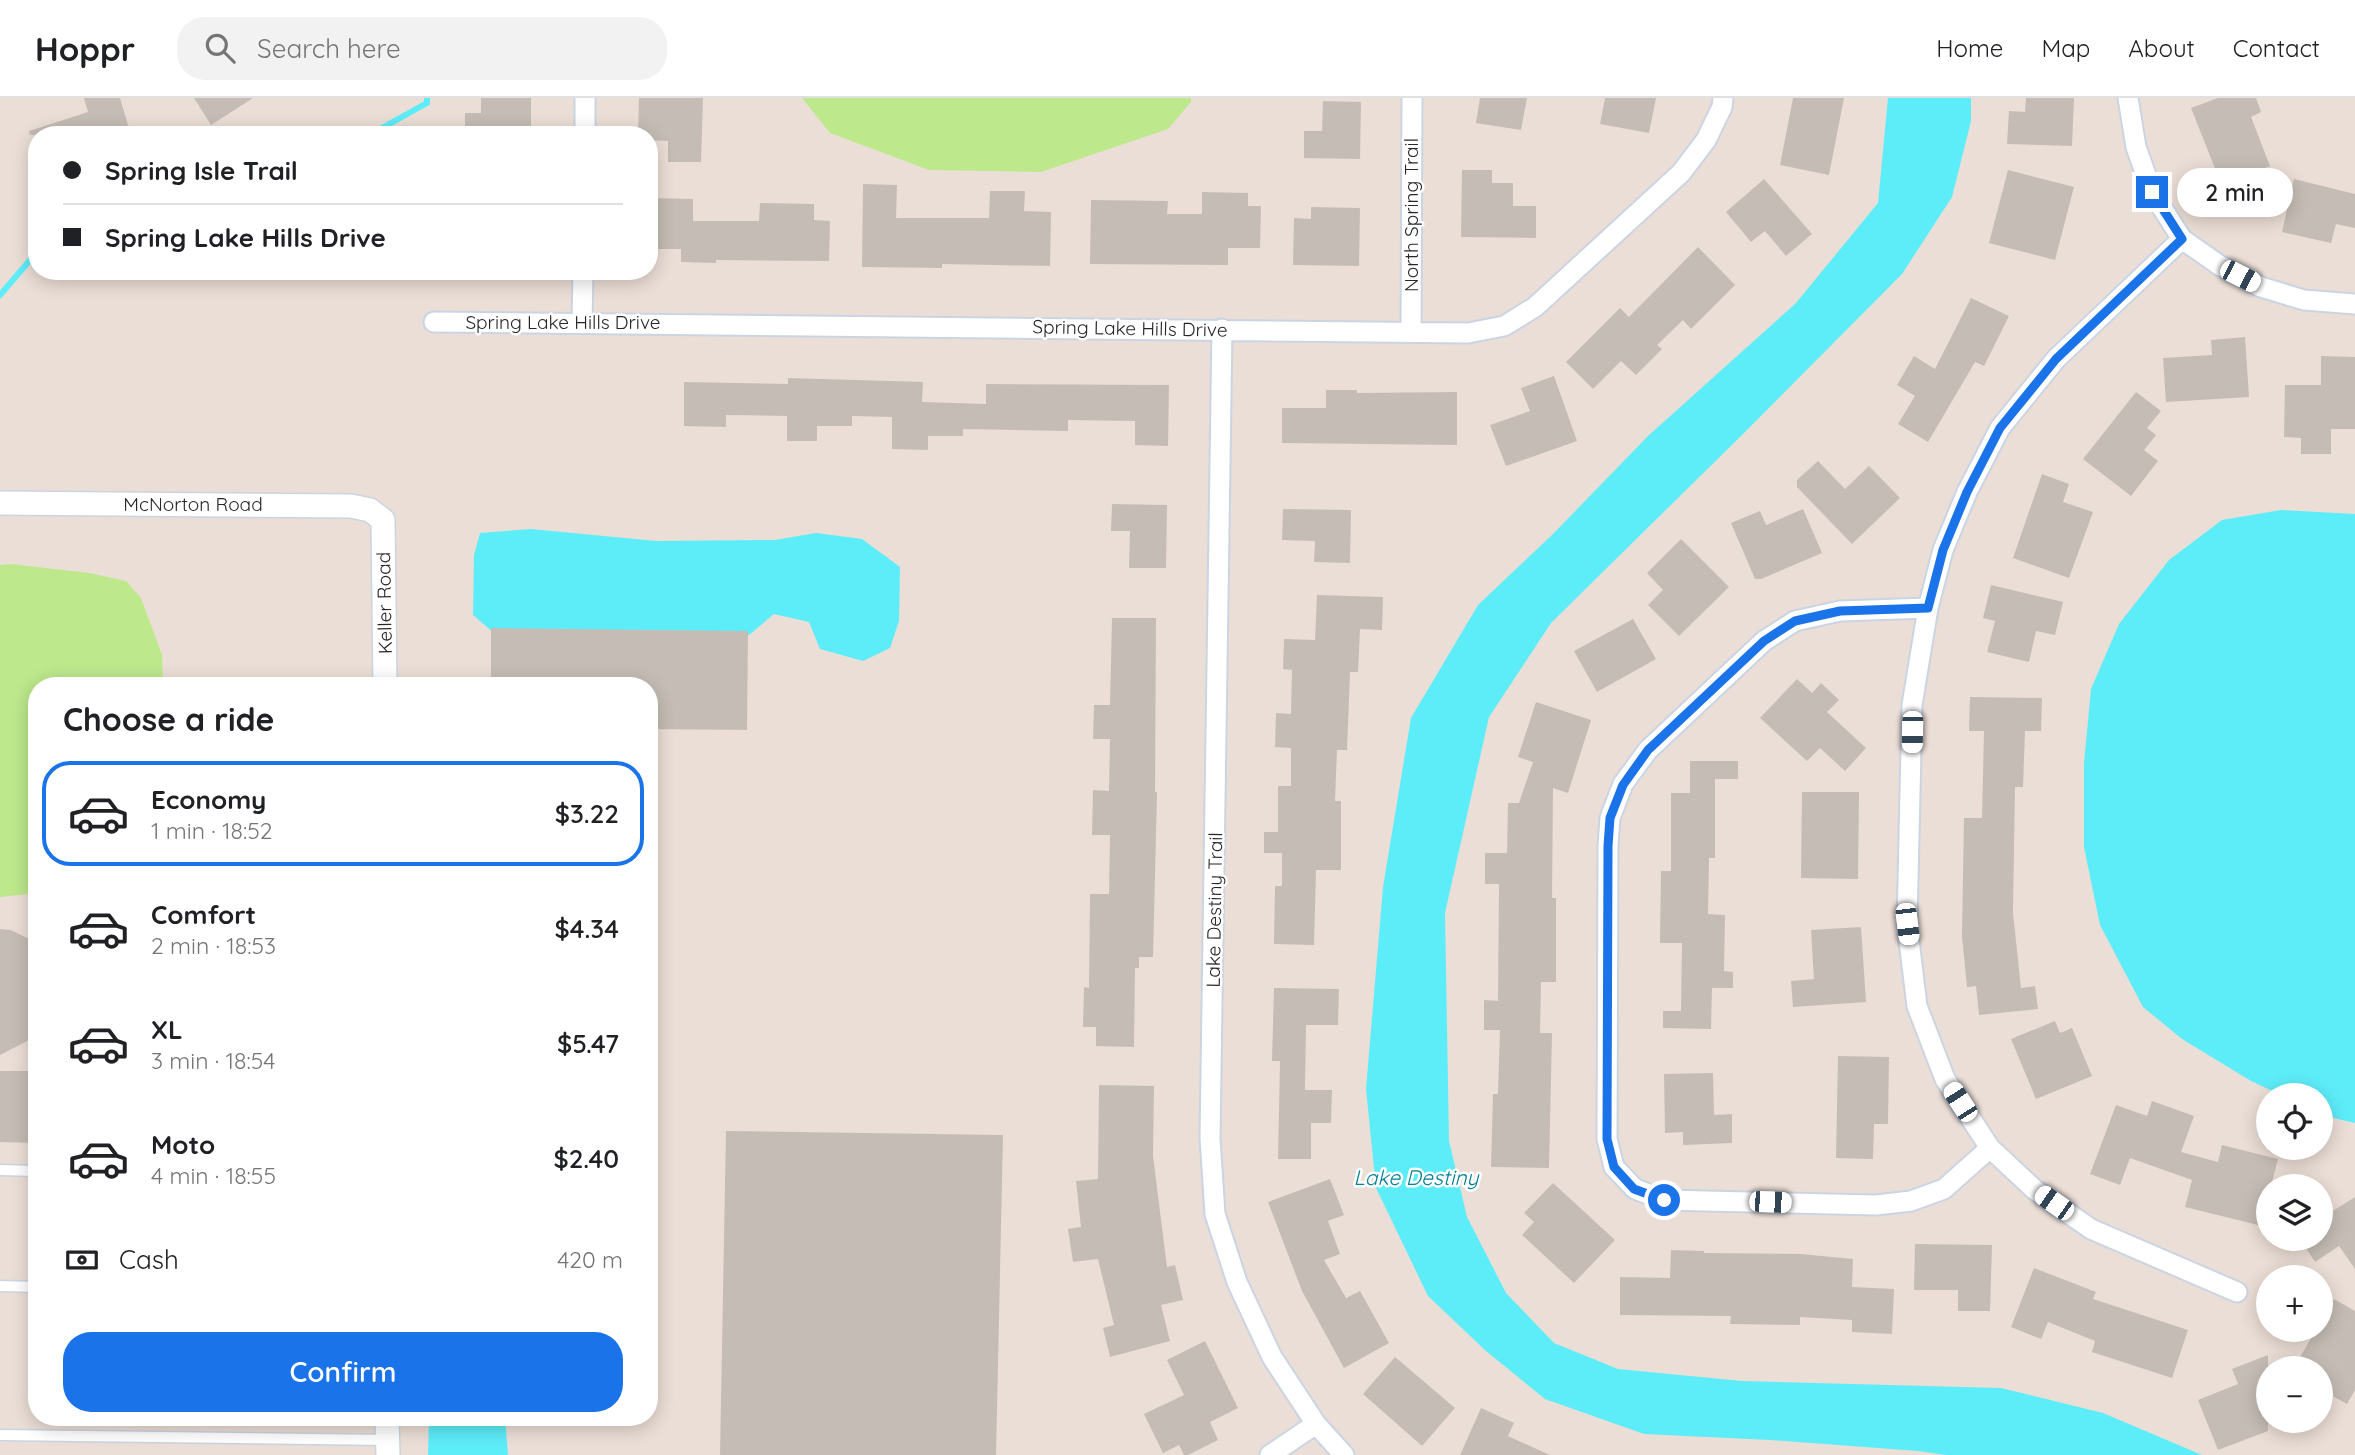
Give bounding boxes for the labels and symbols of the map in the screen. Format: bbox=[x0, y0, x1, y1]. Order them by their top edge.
street label: North Spring Trail bbox=[1399, 138, 1423, 292]
callout: 2 min bbox=[2176, 168, 2292, 217]
route end bbox=[2136, 176, 2168, 208]
car bbox=[2217, 257, 2264, 295]
street label: Spring Lake Hills Drive bbox=[465, 310, 661, 334]
street label: Spring Lake Hills Drive bbox=[1032, 314, 1228, 342]
street label: McNorton Road bbox=[123, 492, 263, 516]
street label: Keller Road bbox=[371, 552, 397, 654]
car bbox=[1902, 711, 1923, 753]
street label: Lake Destiny Trail bbox=[1201, 832, 1227, 988]
car bbox=[1895, 902, 1920, 946]
car bbox=[1940, 1079, 1981, 1125]
water label: Lake Destiny bbox=[1354, 1164, 1479, 1190]
car bbox=[2031, 1182, 2078, 1224]
route start bbox=[1648, 1184, 1680, 1216]
car bbox=[1749, 1191, 1792, 1213]

